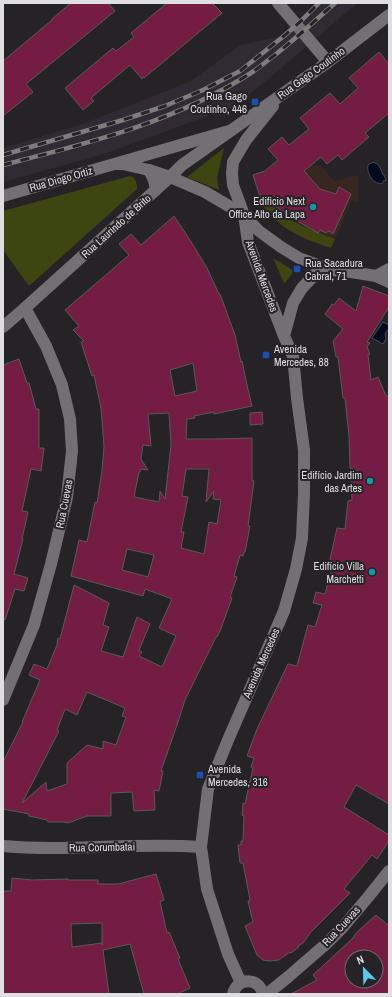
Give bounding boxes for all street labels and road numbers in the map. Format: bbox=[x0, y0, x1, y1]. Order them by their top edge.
street label: Rua Gago Coutinho bbox=[274, 44, 348, 102]
street label: Rua Diogo Ortiz bbox=[28, 163, 95, 195]
street label: Rua Laurindo de Brito bbox=[78, 191, 154, 261]
street label: Avenida Mercedes bbox=[242, 237, 282, 314]
street label: Rua Cuevas bbox=[52, 478, 76, 530]
street label: Avenida Mercedes bbox=[239, 625, 283, 701]
street label: Rua Corumbatai bbox=[69, 839, 135, 855]
street label: Rua Cuevas bbox=[319, 903, 363, 949]

